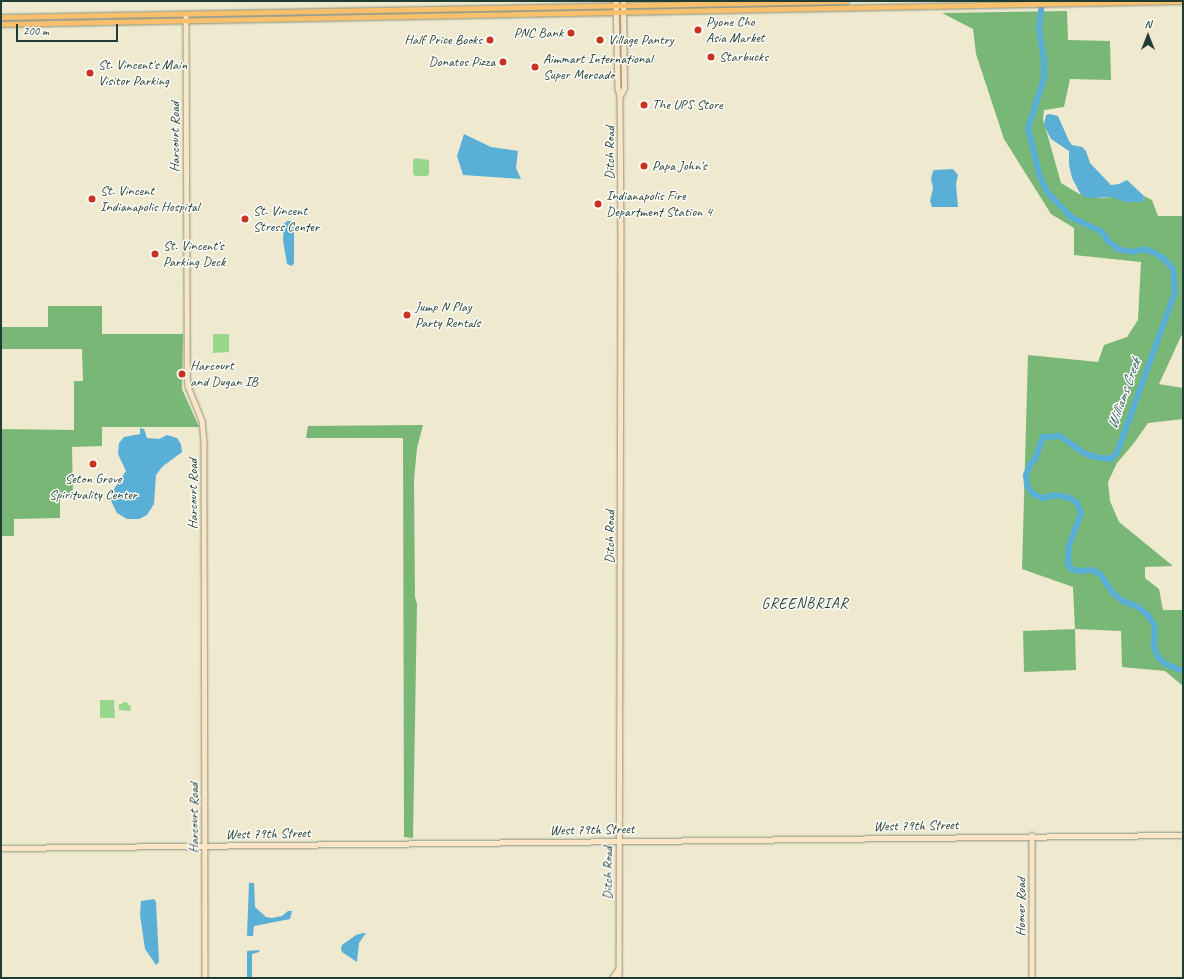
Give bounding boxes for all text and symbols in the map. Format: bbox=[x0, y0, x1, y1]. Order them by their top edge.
place label: Pyone Cho Asia Market bbox=[706, 14, 765, 46]
scale bar bbox=[18, 16, 120, 42]
north arrow bbox=[1128, 16, 1168, 56]
text: N bbox=[1145, 17, 1151, 31]
text: 200 m bbox=[23, 23, 49, 39]
place label: PNC Bank bbox=[514, 25, 563, 41]
marker: Pyone Cho Asia Market bbox=[693, 25, 703, 35]
marker: PNC Bank bbox=[566, 28, 576, 38]
place label: Half Price Books bbox=[404, 32, 482, 48]
place label: Village Pantry bbox=[608, 32, 674, 48]
marker: Half Price Books bbox=[485, 35, 495, 45]
marker: Village Pantry bbox=[595, 35, 605, 45]
place label: Starbucks bbox=[719, 49, 768, 65]
place label: Aimmart International Super Mercado bbox=[543, 51, 652, 84]
marker: Starbucks bbox=[706, 52, 716, 62]
place label: Donatos Pizza bbox=[428, 54, 495, 70]
place label: St. Vincent's Main Visitor Parking bbox=[98, 57, 187, 90]
marker: Donatos Pizza bbox=[498, 57, 508, 67]
marker: Aimmart International Super Mercado bbox=[530, 62, 540, 72]
marker: St. Vincent's Main Visitor Parking bbox=[85, 68, 95, 78]
place label: The UPS Store bbox=[652, 97, 723, 113]
marker: The UPS Store bbox=[639, 100, 649, 110]
street label: Harcourt Road bbox=[167, 102, 183, 172]
street label: Ditch Road bbox=[602, 126, 618, 180]
place label: Papa John's bbox=[652, 158, 707, 174]
marker: Papa John's bbox=[639, 161, 649, 171]
place label: St. Vincent Indianapolis Hospital bbox=[100, 183, 199, 216]
place label: Indianapolis Fire Department Station 4 bbox=[606, 188, 712, 220]
marker: St. Vincent Indianapolis Hospital bbox=[87, 194, 97, 204]
marker: Indianapolis Fire Department Station 4 bbox=[593, 199, 603, 209]
place label: St. Vincent Stress Center bbox=[253, 203, 319, 236]
marker: St. Vincent Stress Center bbox=[240, 214, 250, 224]
place label: St. Vincent's Parking Deck bbox=[163, 238, 225, 270]
marker: St. Vincent's Parking Deck bbox=[150, 249, 160, 259]
place label: Jump N Play Party Rentals bbox=[415, 299, 481, 332]
marker: Jump N Play Party Rentals bbox=[402, 310, 412, 320]
water label: Williams Creek bbox=[1103, 357, 1145, 431]
place label: Harcourt and Dugan IB bbox=[190, 358, 258, 390]
marker: Harcourt and Dugan IB bbox=[177, 369, 187, 379]
marker: Seton Grove Spirituality Center bbox=[88, 459, 98, 469]
street label: Harcourt Road bbox=[185, 459, 201, 529]
place label: Seton Grove Spirituality Center bbox=[49, 471, 137, 504]
street label: Ditch Road bbox=[602, 510, 618, 564]
district label: GREENBRIAR bbox=[762, 595, 848, 613]
street label: Harcourt Road bbox=[186, 783, 202, 853]
street label: West 79th Street bbox=[873, 817, 959, 835]
street label: West 79th Street bbox=[549, 821, 635, 839]
street label: West 79th Street bbox=[225, 825, 311, 843]
street label: Ditch Road bbox=[600, 846, 616, 900]
street label: Hoover Road bbox=[1013, 878, 1029, 936]

